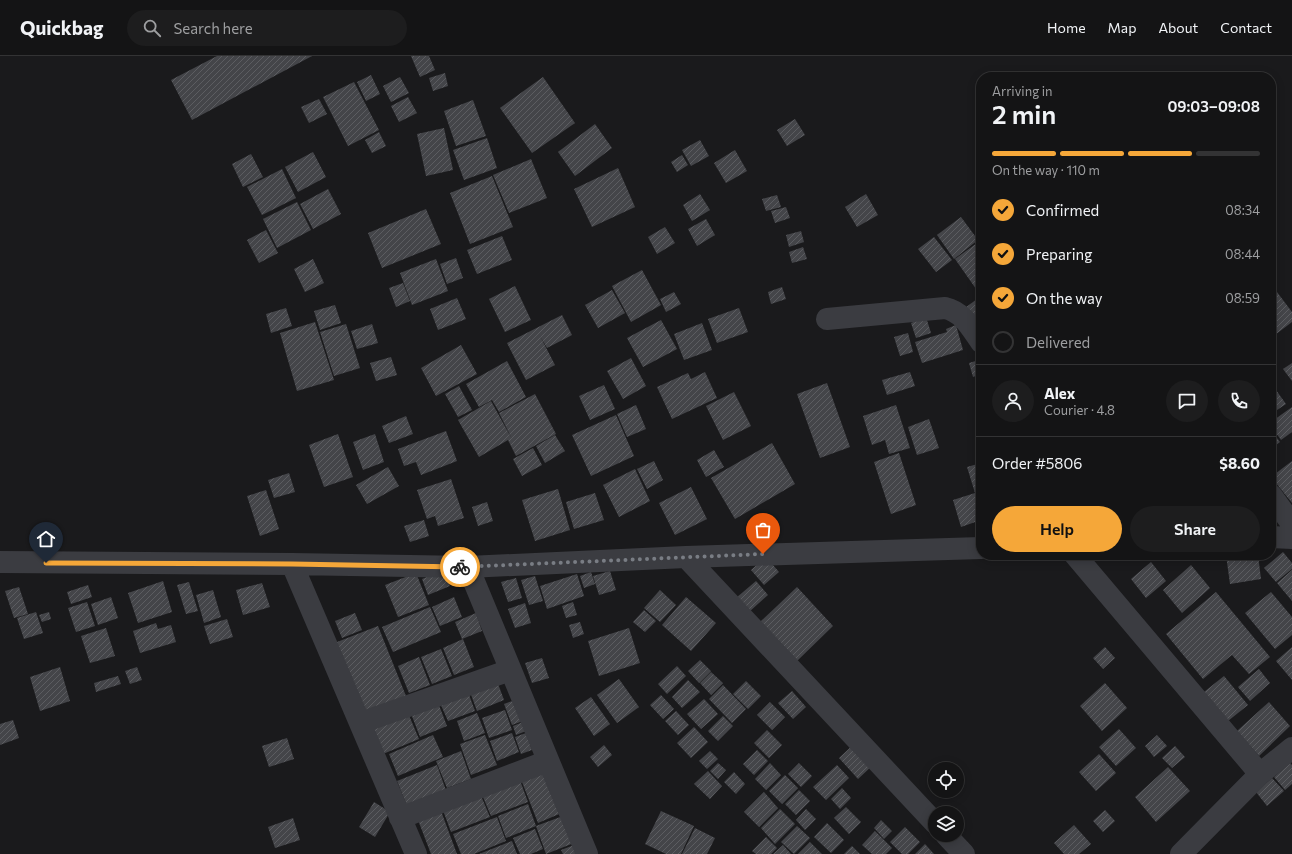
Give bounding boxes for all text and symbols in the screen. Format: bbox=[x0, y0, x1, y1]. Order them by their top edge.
search box bbox=[127, 10, 407, 46]
text: Quickbag bbox=[20, 16, 103, 39]
icon: search bbox=[141, 17, 163, 39]
text: Search here bbox=[173, 19, 253, 37]
text: Home bbox=[1047, 19, 1086, 36]
text: Map bbox=[1108, 19, 1136, 36]
text: About bbox=[1158, 19, 1198, 36]
text: Contact bbox=[1220, 19, 1272, 36]
text: Arriving in bbox=[992, 83, 1052, 99]
text: 09:03–09:08 bbox=[1167, 97, 1260, 115]
text: 2 min bbox=[992, 98, 1056, 129]
text: On the way · 110 m bbox=[992, 162, 1100, 178]
icon: check bbox=[992, 199, 1014, 221]
text: Confirmed bbox=[1026, 201, 1099, 219]
text: 08:34 bbox=[1225, 202, 1260, 218]
icon: check bbox=[992, 243, 1014, 265]
text: Preparing bbox=[1026, 245, 1092, 263]
text: 08:44 bbox=[1225, 246, 1260, 262]
icon: check bbox=[992, 287, 1014, 309]
text: On the way bbox=[1026, 289, 1103, 307]
text: 08:59 bbox=[1225, 290, 1260, 306]
text: Delivered bbox=[1026, 333, 1090, 351]
button: person bbox=[992, 380, 1034, 422]
button: chat bbox=[1166, 380, 1208, 422]
button: phone bbox=[1218, 380, 1260, 422]
text: Alex bbox=[1044, 384, 1075, 402]
text: Courier · 4.8 bbox=[1044, 402, 1115, 418]
text: Order #5806 bbox=[992, 454, 1082, 472]
text: $8.60 bbox=[1219, 454, 1260, 472]
button: Help bbox=[992, 506, 1122, 552]
button: Share bbox=[1130, 506, 1260, 552]
pin bbox=[746, 513, 780, 554]
icon: bag bbox=[752, 519, 774, 541]
pin bbox=[29, 522, 63, 563]
icon: home bbox=[35, 528, 57, 550]
courier bbox=[440, 547, 480, 587]
icon: bike bbox=[449, 556, 471, 578]
map controls bbox=[928, 762, 964, 842]
button: locate bbox=[928, 762, 964, 798]
button: layers bbox=[928, 806, 964, 842]

